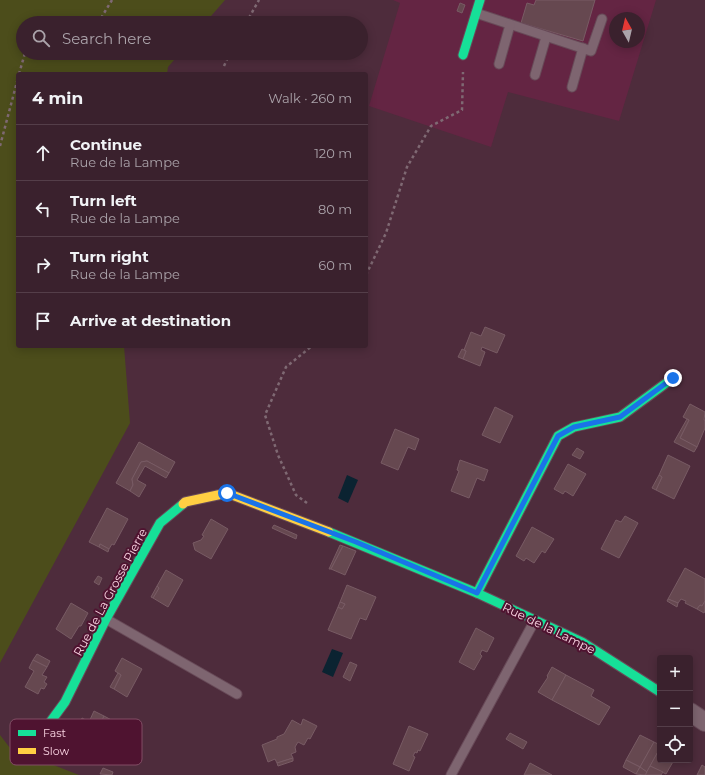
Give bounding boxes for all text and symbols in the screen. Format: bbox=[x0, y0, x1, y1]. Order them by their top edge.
north arrow bbox=[609, 12, 645, 48]
search box bbox=[16, 16, 368, 60]
icon: search bbox=[30, 27, 52, 49]
text: Search here bbox=[62, 29, 151, 48]
text: 4 min bbox=[32, 88, 83, 108]
text: Walk · 260 m bbox=[268, 90, 352, 106]
text: Continue bbox=[70, 135, 142, 154]
icon: ahead bbox=[32, 142, 54, 164]
text: 120 m bbox=[314, 145, 352, 161]
text: Rue de la Lampe bbox=[70, 154, 180, 170]
text: Turn left bbox=[70, 191, 137, 210]
icon: left bbox=[32, 198, 54, 220]
text: 80 m bbox=[318, 201, 352, 217]
text: Rue de la Lampe bbox=[70, 210, 180, 226]
text: Turn right bbox=[70, 247, 149, 266]
icon: right bbox=[32, 254, 54, 276]
text: 60 m bbox=[318, 257, 352, 273]
text: Rue de la Lampe bbox=[70, 266, 180, 282]
icon: arrive bbox=[32, 310, 54, 332]
text: Arrive at destination bbox=[70, 311, 231, 330]
route end bbox=[664, 369, 682, 387]
route start bbox=[218, 484, 236, 502]
street label: Rue de La Grosse Pierre bbox=[70, 526, 150, 658]
street label: Rue de la Lampe bbox=[500, 599, 598, 657]
map controls bbox=[657, 655, 693, 763]
button: + bbox=[657, 655, 693, 691]
button: − bbox=[657, 691, 693, 727]
legend bbox=[10, 719, 142, 765]
text: Fast bbox=[43, 726, 67, 740]
button: locate bbox=[657, 727, 693, 763]
text: Slow bbox=[43, 744, 69, 758]

